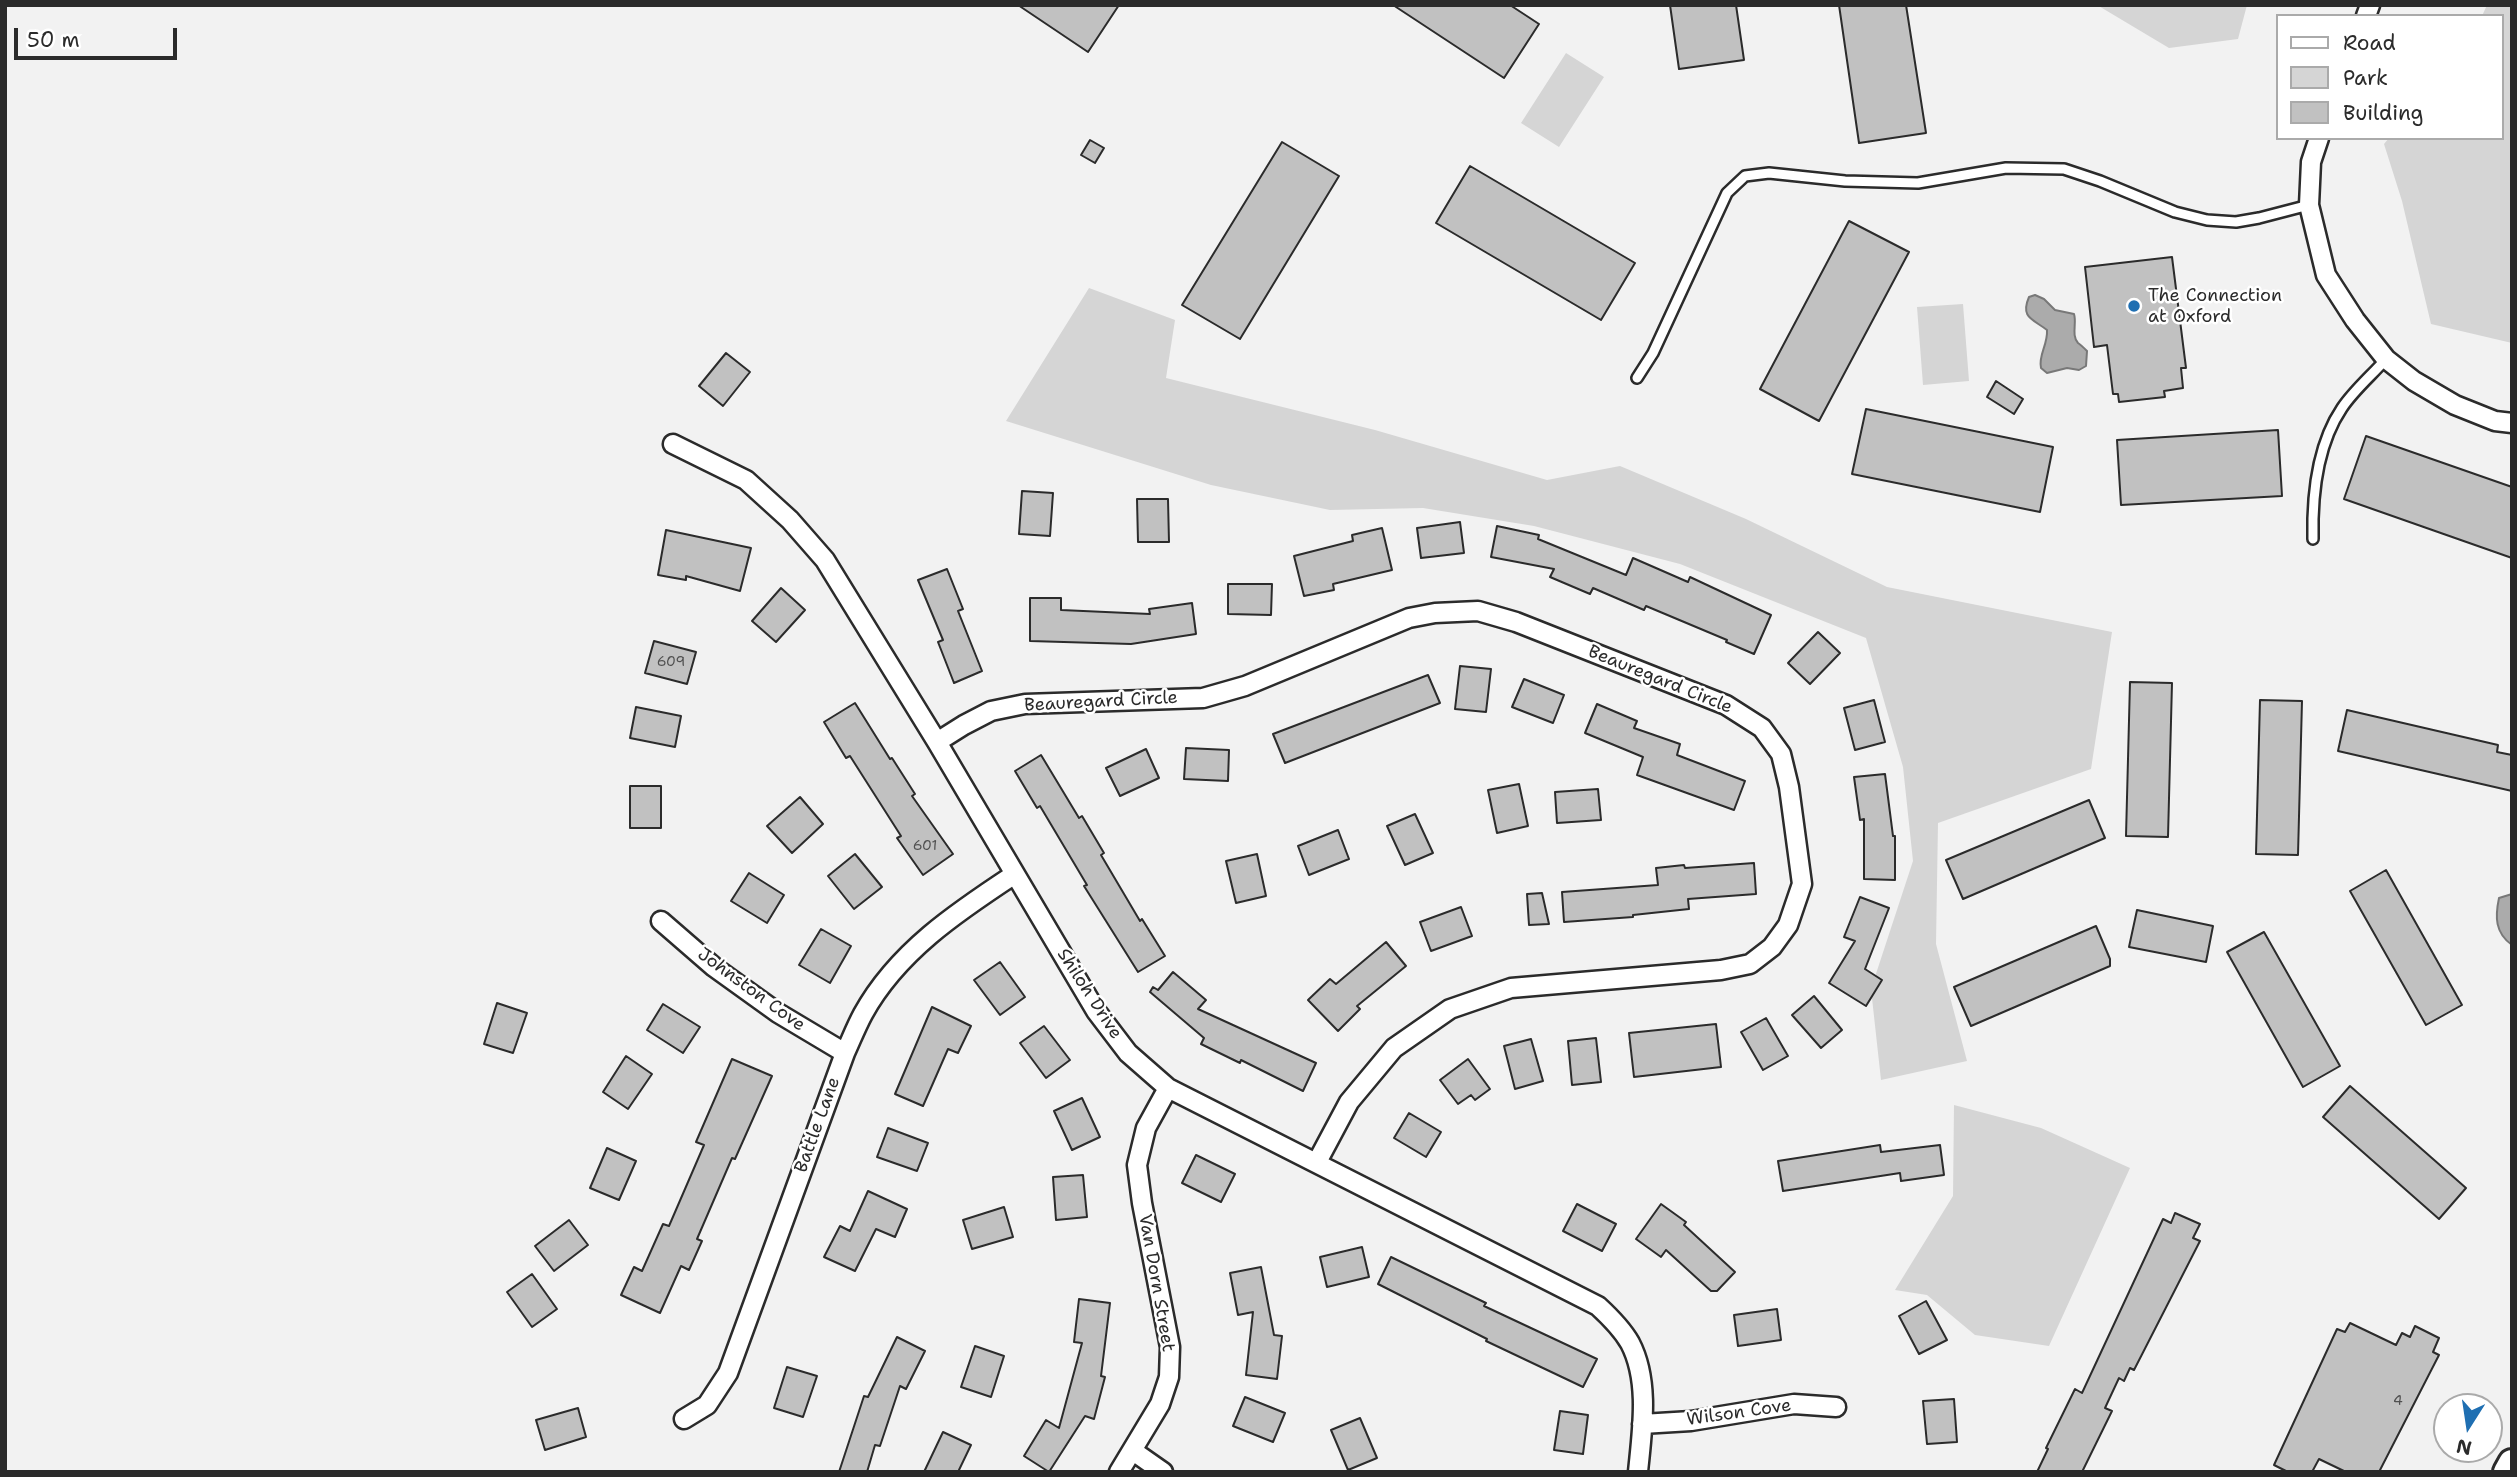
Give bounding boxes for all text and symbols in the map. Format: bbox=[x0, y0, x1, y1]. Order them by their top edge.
scale bar bbox=[18, 14, 180, 58]
legend bbox=[2276, 14, 2503, 140]
text: 50 m bbox=[27, 26, 80, 54]
text: Road bbox=[2343, 29, 2396, 57]
text: Park bbox=[2343, 64, 2388, 92]
text: Building bbox=[2343, 99, 2423, 127]
place label: The Connection at Oxford bbox=[2148, 285, 2282, 328]
marker: The Connection at Oxford bbox=[2126, 298, 2142, 314]
street label: Beauregard Circle bbox=[1585, 641, 1735, 719]
house number: 609 bbox=[657, 654, 685, 670]
street label: Beauregard Circle bbox=[1024, 687, 1178, 717]
house number: 601 bbox=[913, 838, 937, 854]
street label: Johnston Cove bbox=[693, 944, 809, 1036]
street label: Shiloh Drive bbox=[1052, 945, 1126, 1043]
street label: Battle Lane bbox=[791, 1074, 845, 1176]
street label: Van Dorn Street bbox=[1133, 1213, 1179, 1353]
house number: 4 bbox=[2393, 1393, 2403, 1409]
north arrow bbox=[2433, 1393, 2503, 1463]
street label: Wilson Cove bbox=[1685, 1395, 1793, 1431]
text: N bbox=[2454, 1433, 2474, 1461]

